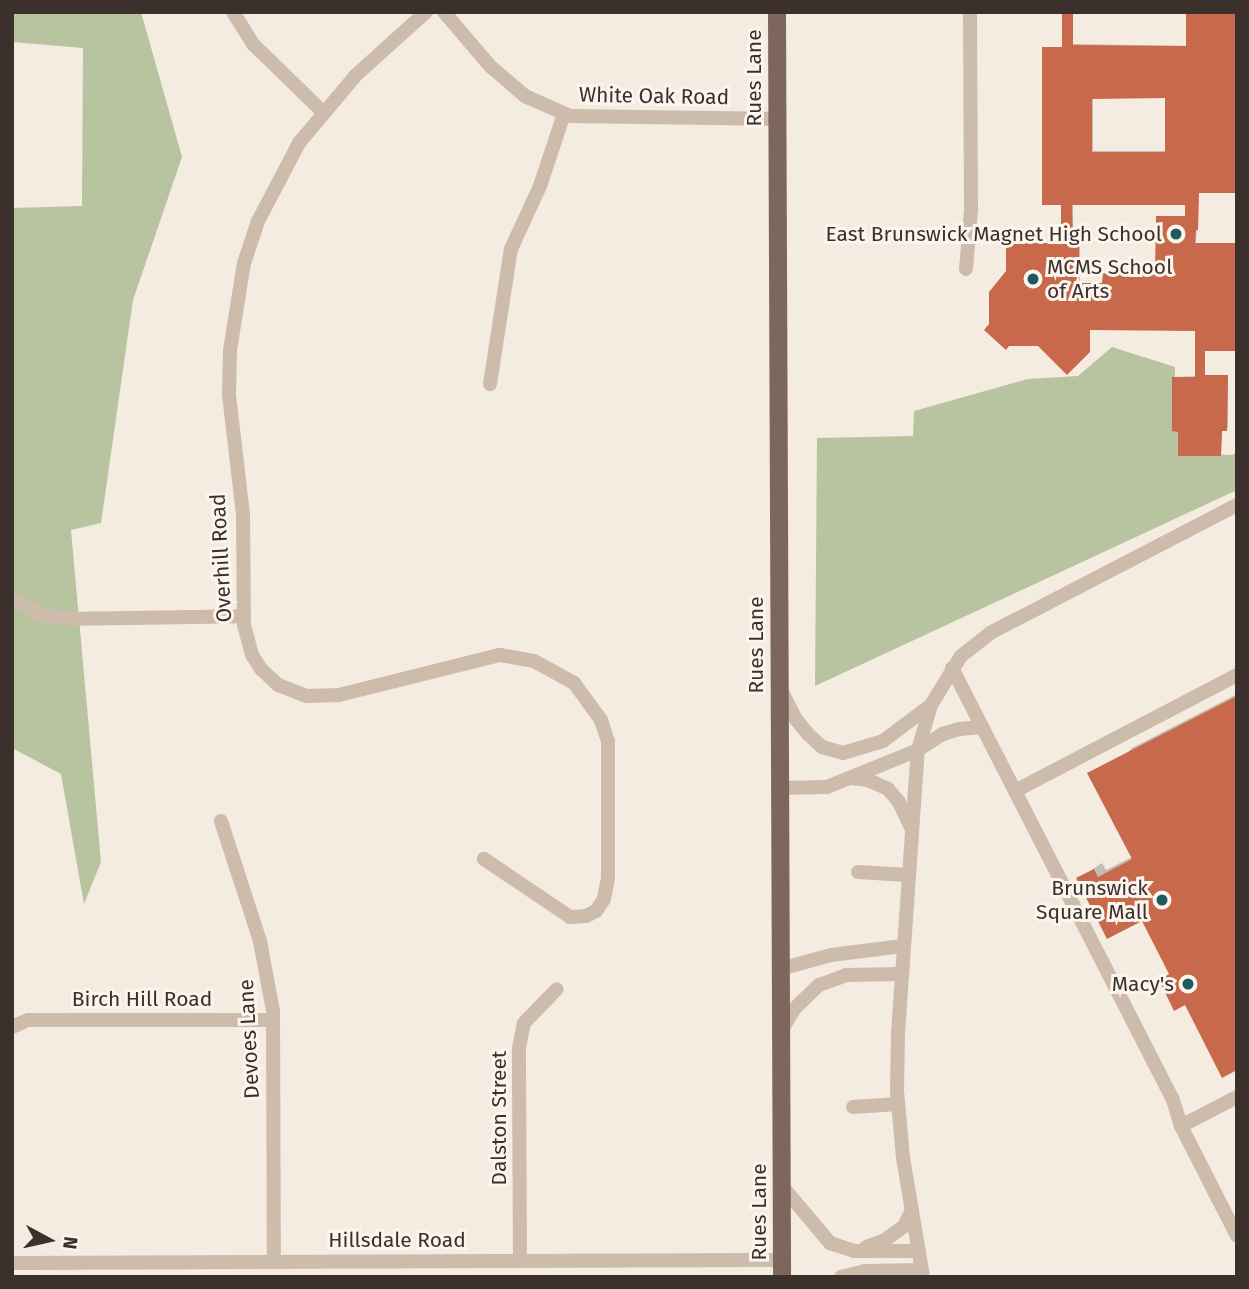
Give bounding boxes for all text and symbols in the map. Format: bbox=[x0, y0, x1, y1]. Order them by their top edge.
street label: Rues Lane bbox=[741, 29, 767, 127]
street label: White Oak Road bbox=[579, 82, 729, 110]
place label: East Brunswick Magnet High School bbox=[826, 221, 1162, 247]
marker: East Brunswick Magnet High School bbox=[1168, 226, 1184, 242]
place label: MCMS School of Arts bbox=[1047, 254, 1172, 304]
marker: MCMS School of Arts bbox=[1025, 271, 1041, 287]
street label: Overhill Road bbox=[205, 493, 237, 623]
street label: Rues Lane bbox=[743, 596, 769, 694]
place label: Brunswick Square Mall bbox=[1036, 875, 1148, 925]
marker: Brunswick Square Mall bbox=[1154, 892, 1170, 908]
place label: Macy's bbox=[1112, 971, 1174, 997]
marker: Macy's bbox=[1180, 976, 1196, 992]
street label: Devoes Lane bbox=[233, 979, 265, 1099]
street label: Birch Hill Road bbox=[72, 986, 212, 1012]
street label: Dalston Street bbox=[486, 1051, 512, 1185]
street label: Rues Lane bbox=[746, 1163, 772, 1261]
north arrow bbox=[14, 1205, 84, 1275]
street label: Hillsdale Road bbox=[328, 1227, 466, 1253]
text: N bbox=[58, 1235, 83, 1251]

